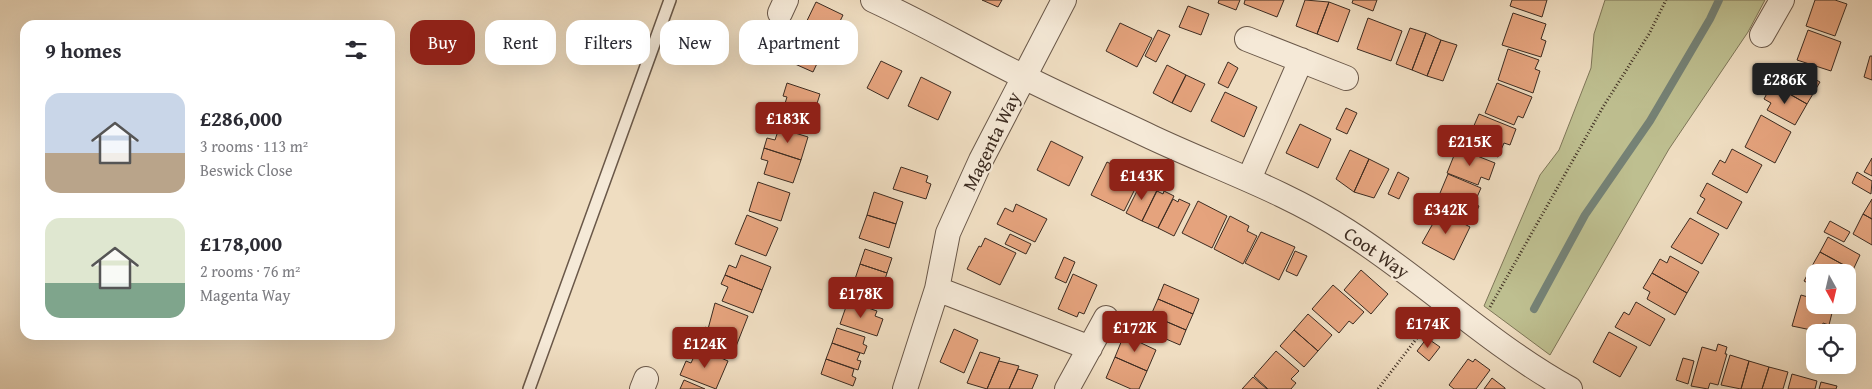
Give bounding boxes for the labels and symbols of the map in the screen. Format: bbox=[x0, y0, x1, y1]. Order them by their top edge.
pin: £286K bbox=[1750, 62, 1820, 105]
street label: Magenta Way bbox=[955, 86, 1027, 195]
pin: £183K bbox=[753, 102, 823, 144]
pin: £215K bbox=[1435, 124, 1505, 167]
pin: £143K bbox=[1107, 158, 1177, 201]
pin: £342K bbox=[1411, 192, 1481, 235]
street label: Coot Way bbox=[1338, 219, 1416, 285]
north arrow bbox=[1806, 264, 1856, 314]
pin: £178K bbox=[826, 276, 896, 319]
pin: £174K bbox=[1393, 306, 1463, 349]
pin: £172K bbox=[1100, 310, 1170, 353]
pin: £124K bbox=[670, 326, 740, 369]

